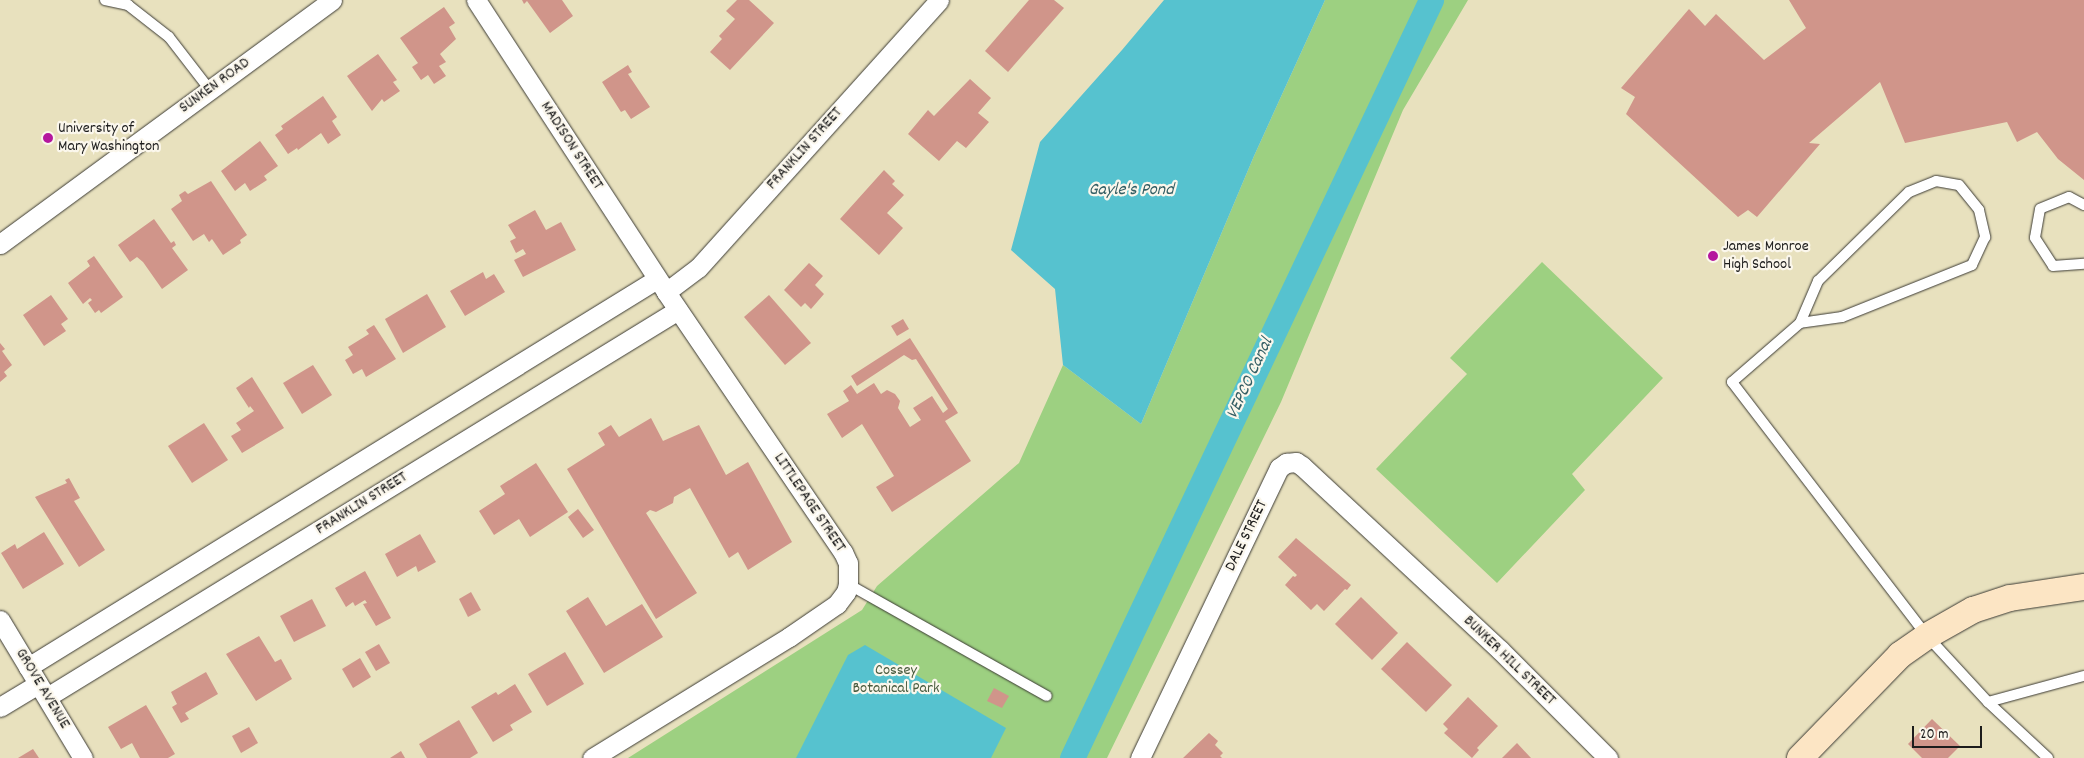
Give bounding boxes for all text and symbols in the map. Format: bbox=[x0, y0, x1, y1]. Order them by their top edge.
street label: SUNKEN ROAD bbox=[176, 54, 254, 118]
street label: MADISON STREET bbox=[535, 98, 607, 194]
street label: FRANKLIN STREET bbox=[763, 104, 847, 194]
place label: University of Mary Washington bbox=[58, 119, 159, 157]
marker: University of Mary Washington bbox=[42, 132, 54, 144]
water label: Gayle's Pond bbox=[1088, 180, 1174, 202]
place label: James Monroe High School bbox=[1723, 237, 1809, 275]
marker: James Monroe High School bbox=[1707, 250, 1719, 262]
water label: VEPCO Canal bbox=[1223, 335, 1279, 423]
street label: LITTLEPAGE STREET bbox=[769, 450, 849, 556]
street label: FRANKLIN STREET bbox=[313, 468, 411, 540]
street label: DALE STREET bbox=[1222, 497, 1272, 575]
street label: BUNKER HILL STREET bbox=[1459, 612, 1559, 710]
street label: GROVE AVENUE bbox=[11, 645, 73, 733]
park label: Cossey Botanical Park bbox=[852, 661, 940, 699]
scale bar bbox=[1914, 716, 1984, 748]
text: 20 m bbox=[1920, 724, 1948, 746]

